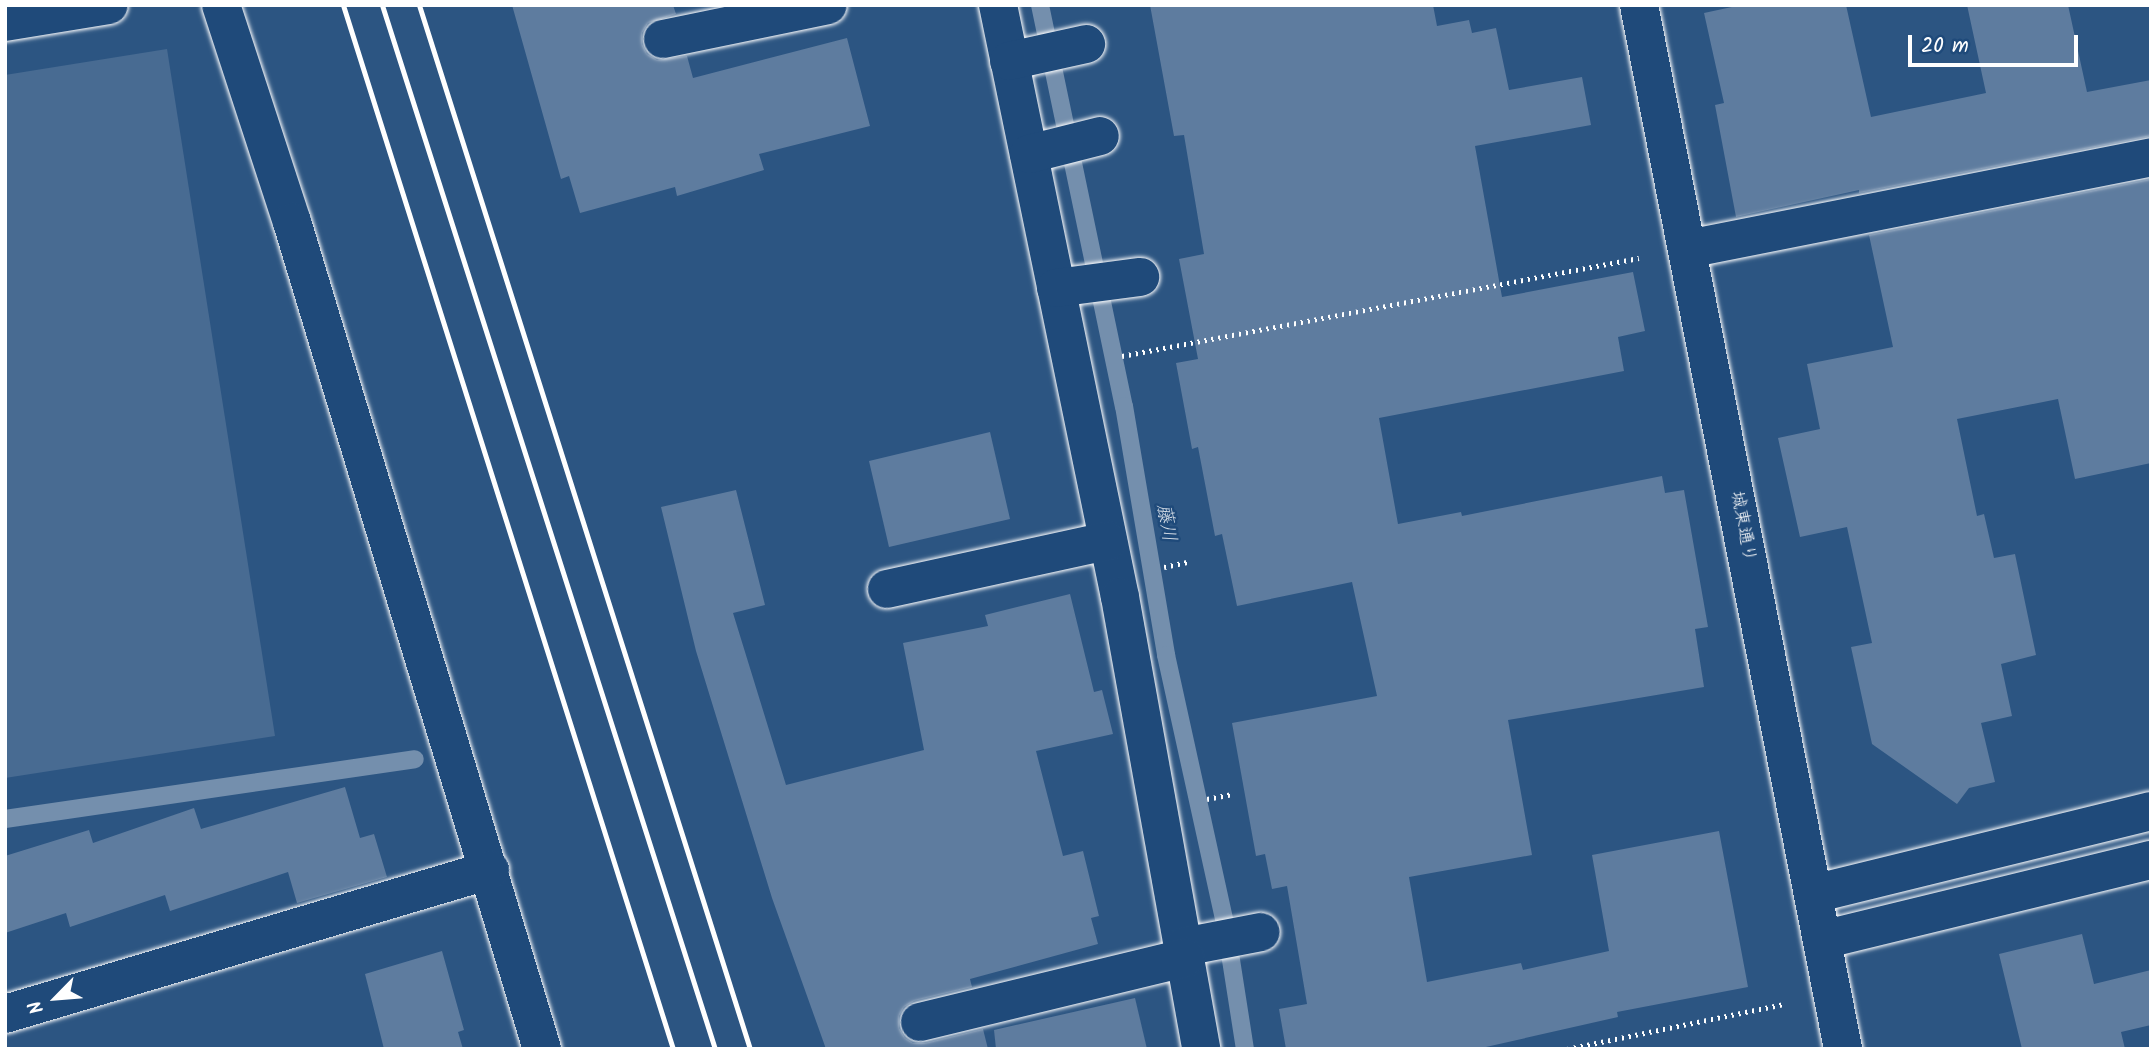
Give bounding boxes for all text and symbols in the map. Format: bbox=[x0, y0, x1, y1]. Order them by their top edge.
scale bar bbox=[1911, 21, 2081, 65]
text: 20 m bbox=[1921, 30, 1969, 63]
street label: 城東通り bbox=[1725, 490, 1759, 564]
water label: 藤川 bbox=[1150, 502, 1180, 544]
north arrow bbox=[21, 963, 91, 1033]
text: N bbox=[21, 995, 53, 1019]

